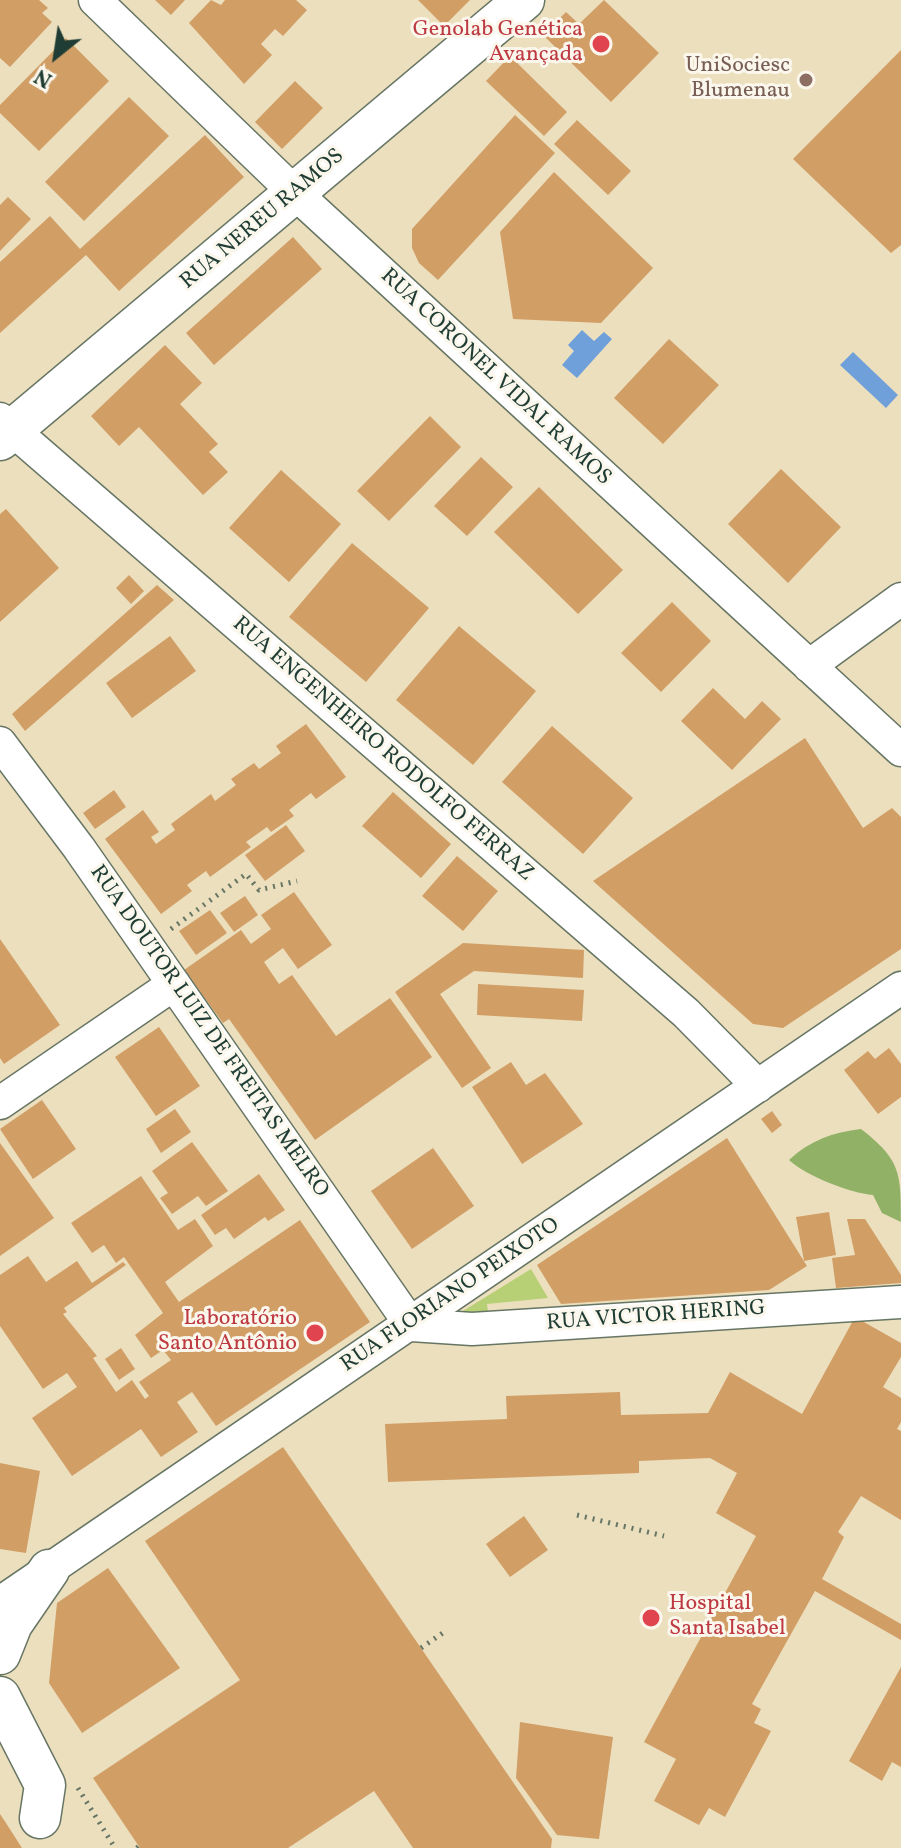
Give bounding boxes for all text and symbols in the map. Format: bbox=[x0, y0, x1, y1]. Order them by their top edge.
north arrow bbox=[16, 16, 96, 96]
place label: Genolab Genética Avançada bbox=[413, 18, 583, 70]
marker: Genolab Genética Avançada bbox=[590, 33, 612, 55]
place label: UniSociesc Blumenau bbox=[685, 54, 790, 106]
text: N bbox=[29, 60, 58, 95]
marker: UniSociesc Blumenau bbox=[797, 71, 815, 89]
street label: RUA NEREU RAMOS bbox=[176, 144, 350, 296]
street label: RUA CORONEL VIDAL RAMOS bbox=[374, 264, 616, 492]
street label: RUA ENGENHEIRO RODOLFO FERRAZ bbox=[226, 612, 538, 888]
street label: RUA DOUTOR LUIZ DE FREITAS MELRO bbox=[83, 861, 333, 1203]
street label: RUA FLORIANO PEIXOTO bbox=[337, 1213, 565, 1379]
street label: RUA VICTOR HERING bbox=[546, 1296, 766, 1338]
place label: Laboratório Santo Antônio bbox=[158, 1307, 297, 1358]
marker: Laboratório Santo Antônio bbox=[304, 1322, 326, 1344]
place label: Hospital Santa Isabel bbox=[669, 1592, 786, 1644]
marker: Hospital Santa Isabel bbox=[640, 1607, 662, 1629]

